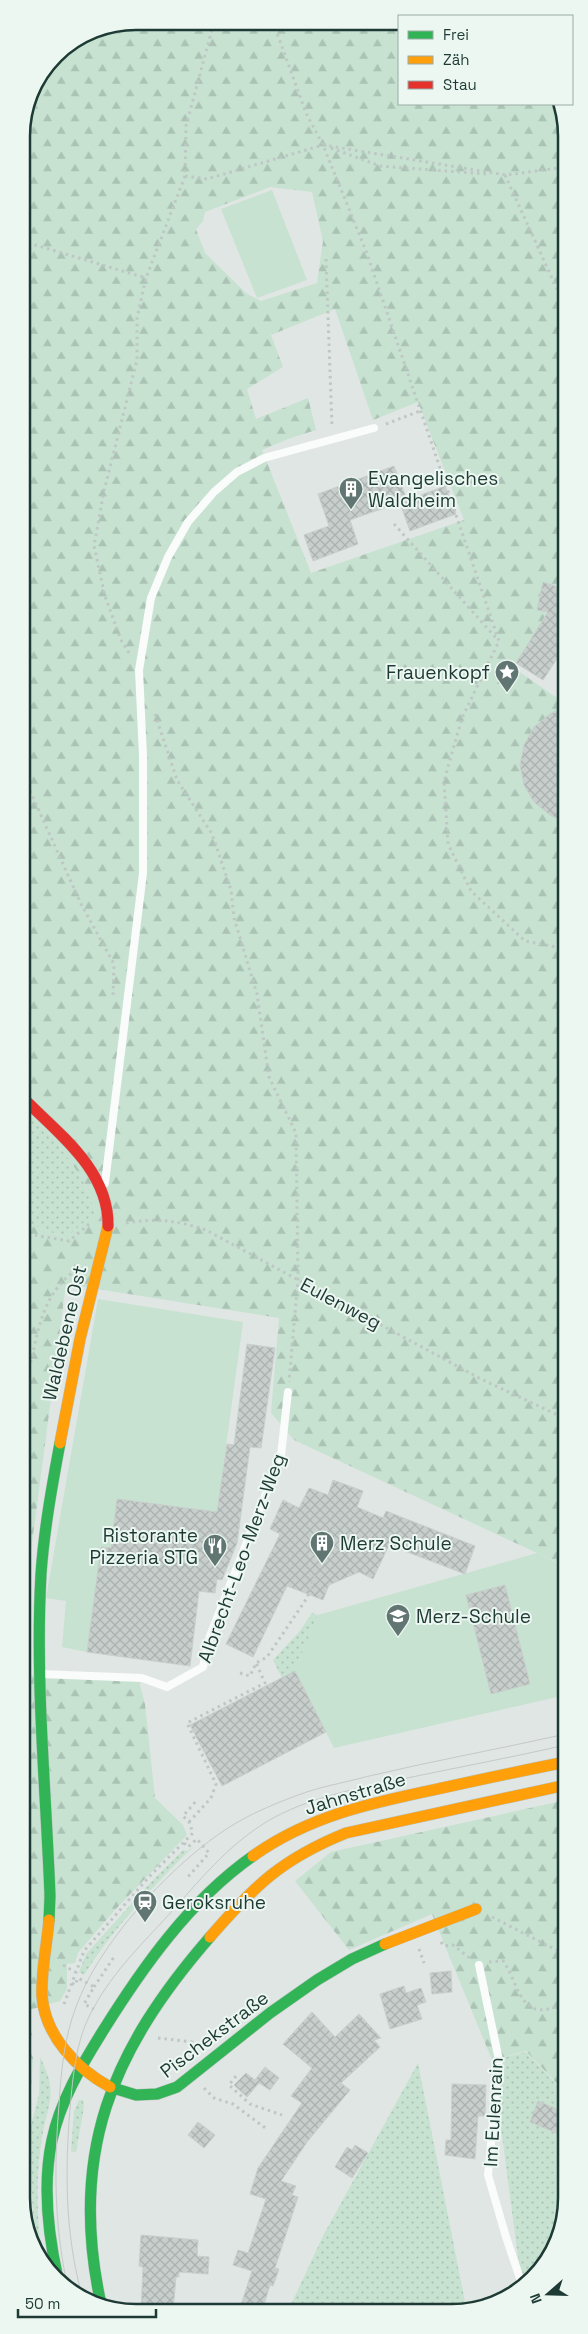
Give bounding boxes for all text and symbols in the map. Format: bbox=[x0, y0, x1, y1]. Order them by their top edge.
legend bbox=[398, 15, 573, 105]
text: Frei bbox=[443, 25, 469, 44]
text: Zäh bbox=[443, 50, 469, 69]
text: Stau bbox=[443, 75, 477, 94]
place label: Evangelisches Waldheim bbox=[368, 466, 498, 513]
building icon: Evangelisches Waldheim bbox=[338, 476, 364, 510]
place icon: Frauenkopf bbox=[494, 659, 520, 693]
place label: Frauenkopf bbox=[386, 660, 490, 685]
street label: Waldebene Ost bbox=[37, 1263, 92, 1403]
street label: Eulenweg bbox=[296, 1272, 386, 1335]
street label: Albrecht-Leo-Merz-Weg bbox=[192, 1450, 291, 1666]
place label: Ristorante Pizzeria STG bbox=[89, 1523, 198, 1570]
building icon: Merz Schule bbox=[309, 1530, 335, 1564]
place label: Merz Schule bbox=[340, 1531, 452, 1556]
restaurant icon: Ristorante Pizzeria STG bbox=[202, 1533, 228, 1567]
school or university icon: Merz-Schule bbox=[385, 1603, 411, 1637]
place label: Merz-Schule bbox=[416, 1604, 531, 1629]
street label: Jahnstraße bbox=[302, 1766, 409, 1821]
station icon: Geroksruhe bbox=[132, 1889, 158, 1923]
place label: Geroksruhe bbox=[162, 1890, 266, 1915]
street label: Pischekstraße bbox=[155, 1985, 274, 2083]
street label: Im Eulenrain bbox=[478, 2057, 509, 2168]
north arrow bbox=[523, 2269, 573, 2319]
scale bar bbox=[18, 2286, 155, 2318]
text: N bbox=[526, 2291, 546, 2306]
text: 50 m bbox=[25, 2294, 60, 2313]

